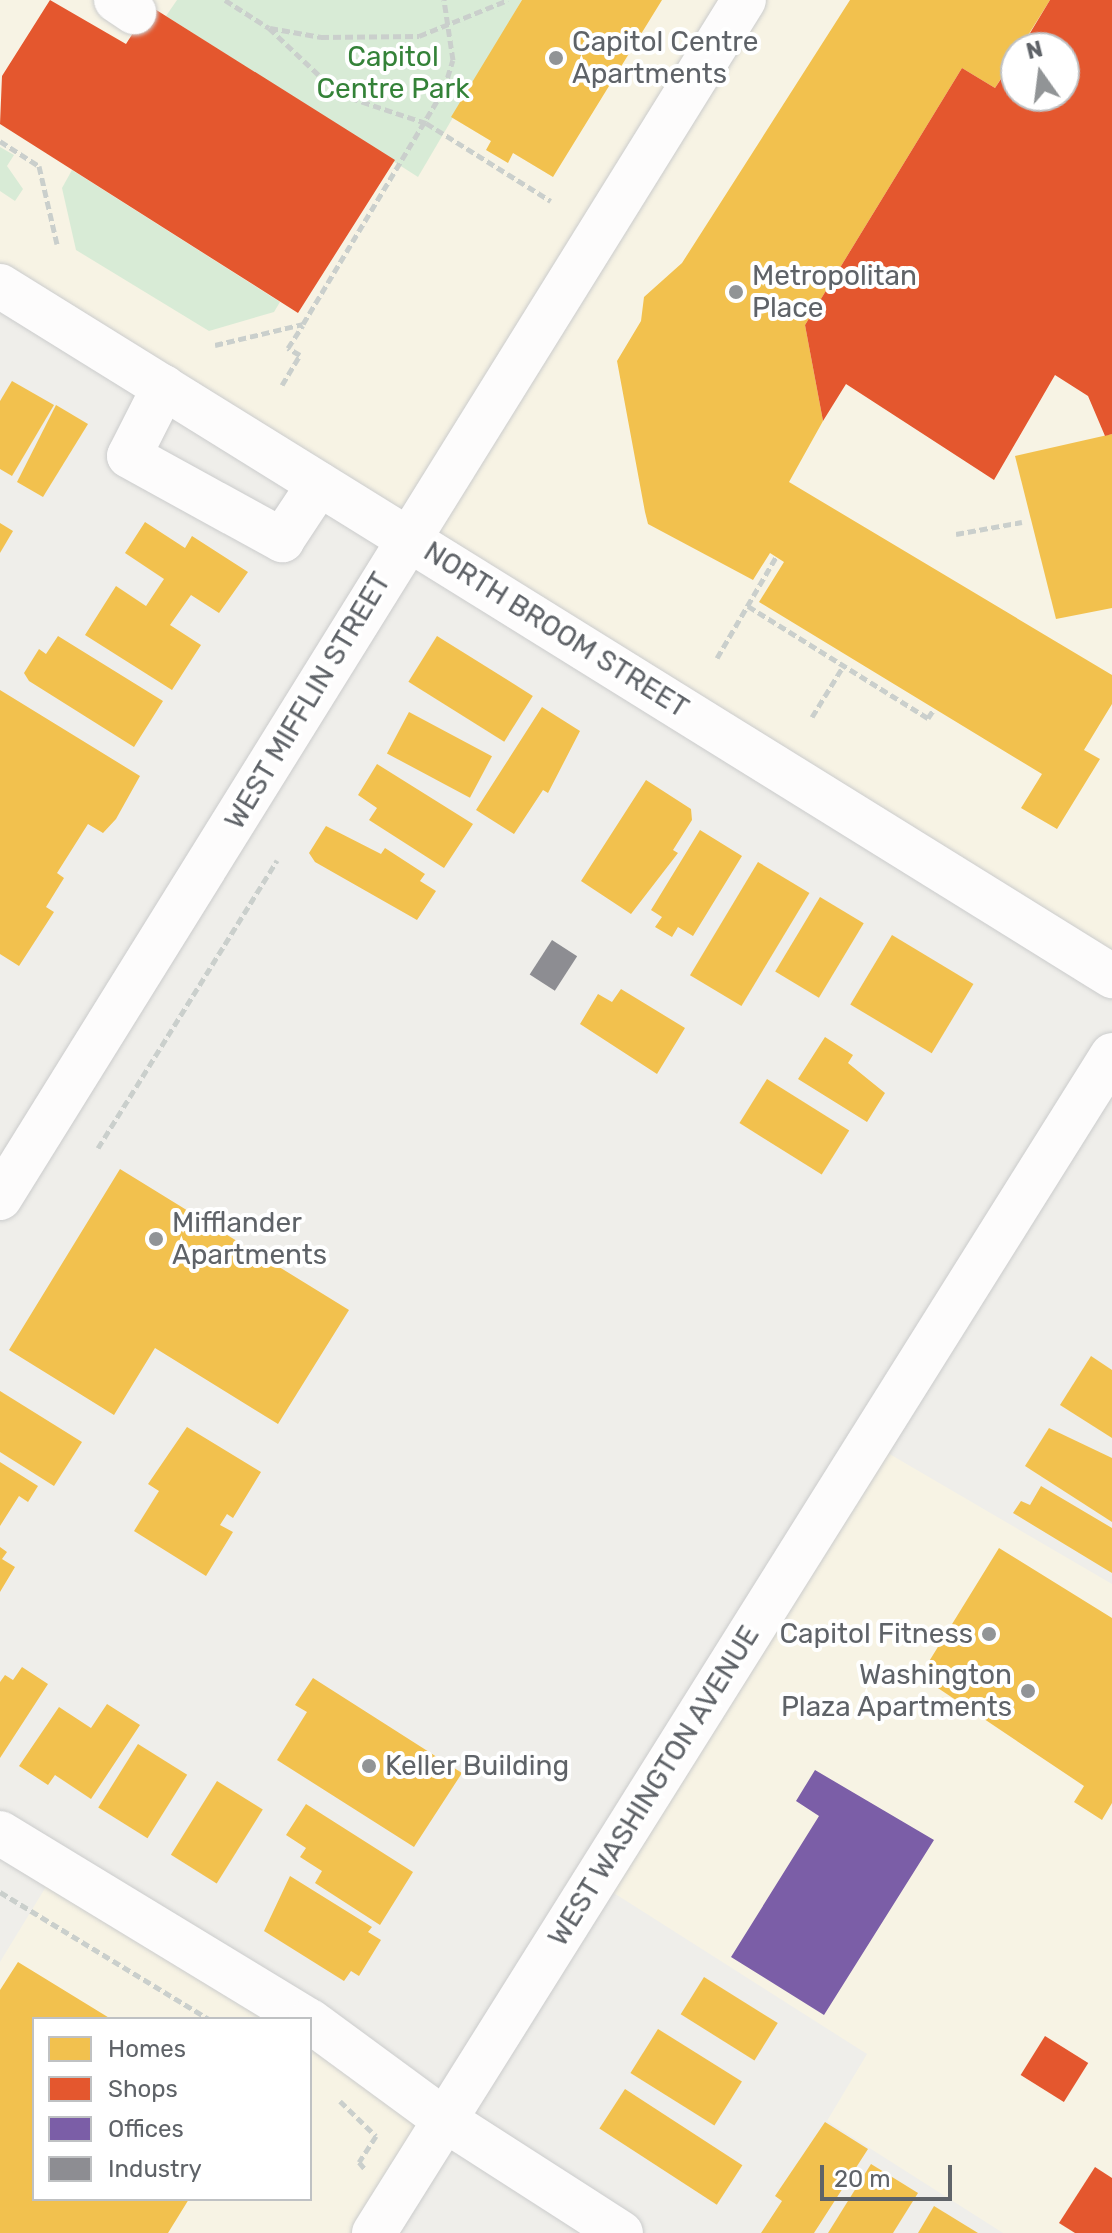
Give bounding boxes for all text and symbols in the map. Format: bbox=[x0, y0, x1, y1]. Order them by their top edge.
place label: Capitol Centre Apartments bbox=[572, 25, 758, 91]
north arrow bbox=[1000, 32, 1080, 112]
text: N bbox=[1024, 35, 1045, 65]
park label: Capitol Centre Park bbox=[316, 40, 470, 106]
marker: Capitol Centre Apartments bbox=[547, 49, 565, 67]
place label: Metropolitan Place bbox=[752, 259, 917, 325]
marker: Metropolitan Place bbox=[727, 283, 745, 301]
street label: NORTH BROOM STREET bbox=[418, 535, 694, 725]
street label: WEST MIFFLIN STREET bbox=[218, 566, 398, 836]
place label: Mifflander Apartments bbox=[172, 1206, 327, 1272]
marker: Mifflander Apartments bbox=[147, 1230, 165, 1248]
place label: Capitol Fitness bbox=[779, 1617, 973, 1651]
street label: WEST WASHINGTON AVENUE bbox=[541, 1619, 767, 1953]
marker: Capitol Fitness bbox=[980, 1625, 998, 1643]
place label: Washington Plaza Apartments bbox=[780, 1658, 1012, 1724]
marker: Washington Plaza Apartments bbox=[1019, 1682, 1037, 1700]
place label: Keller Building bbox=[385, 1749, 570, 1783]
marker: Keller Building bbox=[360, 1757, 378, 1775]
legend bbox=[32, 2017, 312, 2201]
text: Homes bbox=[108, 2035, 186, 2063]
text: Shops bbox=[108, 2075, 178, 2103]
text: Offices bbox=[108, 2115, 184, 2143]
scale bar bbox=[824, 2149, 956, 2199]
text: Industry bbox=[108, 2155, 202, 2183]
text: 20 m bbox=[834, 2165, 891, 2193]

